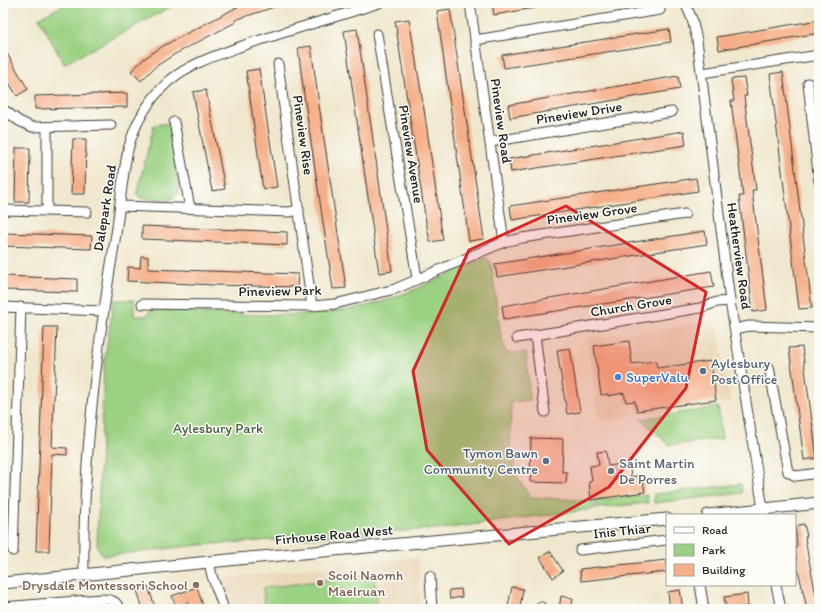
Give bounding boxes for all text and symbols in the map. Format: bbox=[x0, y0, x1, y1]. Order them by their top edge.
street label: Pineview Road bbox=[487, 77, 515, 165]
street label: Pineview Rise bbox=[289, 94, 317, 176]
street label: Pineview Drive bbox=[535, 98, 624, 128]
street label: Pineview Avenue bbox=[395, 104, 427, 205]
street label: Dalepark Road bbox=[90, 163, 120, 252]
street label: Pineview Grove bbox=[546, 199, 639, 229]
street label: Heatherview Road bbox=[723, 201, 755, 311]
street label: Pineview Park bbox=[238, 282, 322, 300]
street label: Church Grove bbox=[589, 291, 673, 321]
place label: Aylesbury Post Office bbox=[711, 355, 778, 388]
marker: Aylesbury Post Office bbox=[698, 366, 708, 376]
place label: SuperValu bbox=[626, 369, 688, 386]
marker: SuperValu bbox=[613, 372, 623, 382]
park label: Aylesbury Park bbox=[173, 420, 263, 437]
place label: Tymon Bawn Community Centre bbox=[424, 445, 539, 478]
place label: Saint Martin De Porres bbox=[619, 455, 695, 488]
marker: Tymon Bawn Community Centre bbox=[541, 456, 551, 466]
marker: Saint Martin De Porres bbox=[606, 466, 616, 476]
legend bbox=[666, 514, 796, 586]
street label: Inis Thiar bbox=[592, 519, 652, 542]
street label: Firhouse Road West bbox=[274, 521, 394, 549]
text: Road bbox=[702, 523, 728, 537]
text: Park bbox=[702, 543, 726, 557]
text: Building bbox=[702, 563, 746, 577]
place label: Scoil Naomh Maelruan bbox=[328, 567, 404, 600]
place label: Drysdale Montessori School bbox=[22, 577, 188, 594]
marker: Scoil Naomh Maelruan bbox=[315, 578, 325, 588]
marker: Drysdale Montessori School bbox=[191, 580, 201, 590]

